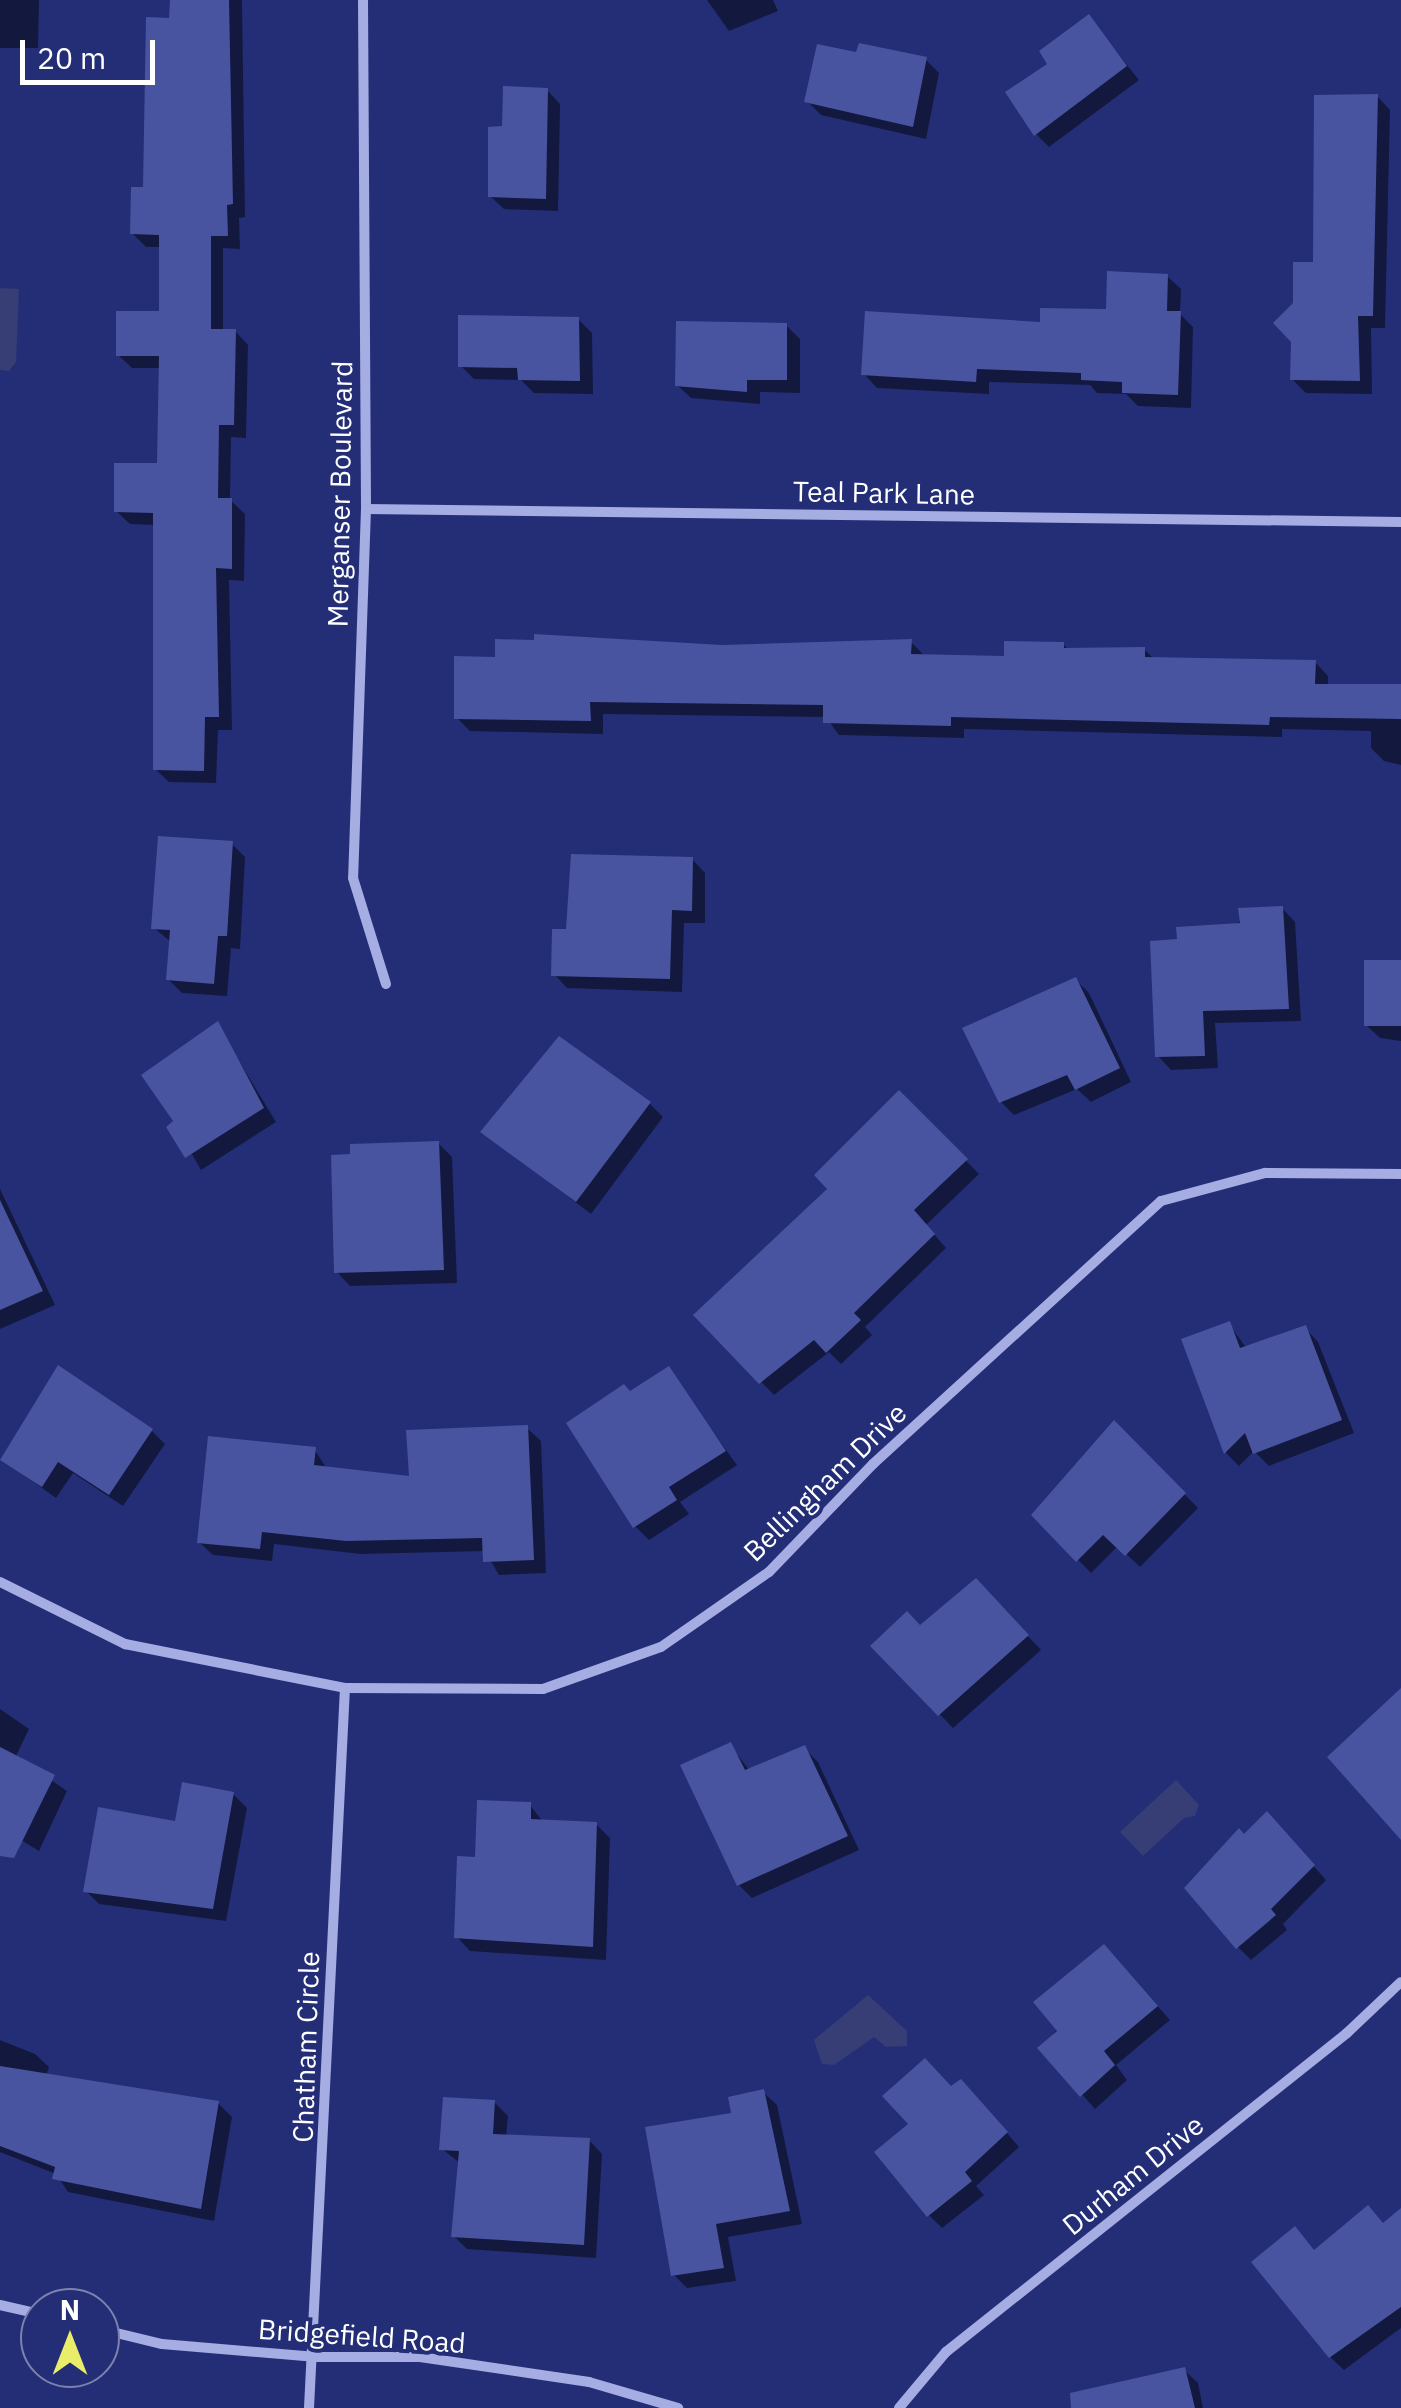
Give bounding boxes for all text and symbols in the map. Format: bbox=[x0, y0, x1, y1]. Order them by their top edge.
scale bar bbox=[25, 20, 160, 82]
text: 20 m bbox=[37, 38, 106, 77]
street label: Merganser Boulevard bbox=[321, 360, 359, 628]
street label: Teal Park Lane bbox=[793, 475, 975, 511]
street label: Bellingham Drive bbox=[737, 1396, 913, 1568]
street label: Chatham Circle bbox=[286, 1951, 326, 2143]
street label: Durham Drive bbox=[1056, 2108, 1210, 2242]
north arrow bbox=[20, 2288, 120, 2388]
text: N bbox=[60, 2291, 80, 2328]
street label: Bridgefield Road bbox=[257, 2312, 467, 2360]

